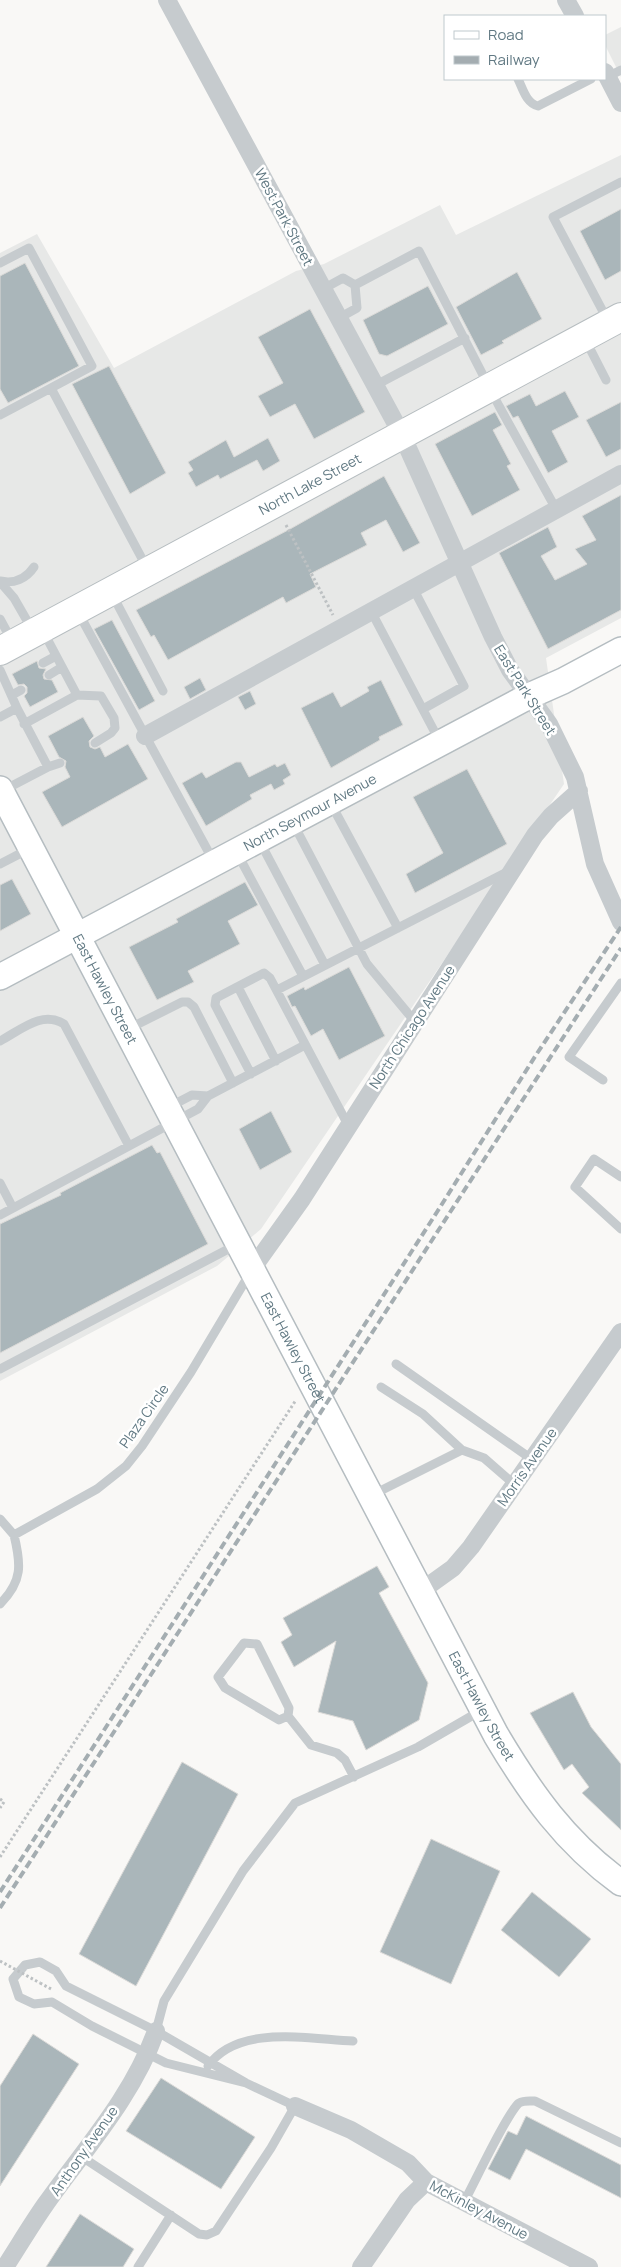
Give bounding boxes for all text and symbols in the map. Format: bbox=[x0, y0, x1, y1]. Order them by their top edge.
legend bbox=[444, 15, 606, 80]
text: Road bbox=[488, 24, 524, 45]
text: Railway bbox=[488, 49, 540, 70]
street label: West Park Street bbox=[251, 165, 318, 269]
street label: North Lake Street bbox=[255, 448, 365, 519]
street label: East Park Street bbox=[490, 641, 561, 739]
street label: North Seymour Avenue bbox=[240, 769, 380, 855]
street label: East Hawley Street bbox=[69, 930, 142, 1048]
street label: North Chicago Avenue bbox=[364, 961, 459, 1092]
street label: East Hawley Street bbox=[257, 1289, 330, 1406]
street label: Plaza Circle bbox=[115, 1380, 173, 1452]
street label: Morris Avenue bbox=[493, 1424, 561, 1510]
street label: East Hawley Street bbox=[445, 1648, 520, 1765]
street label: Anthony Avenue bbox=[46, 2102, 122, 2199]
street label: McKinley Avenue bbox=[427, 2176, 532, 2243]

